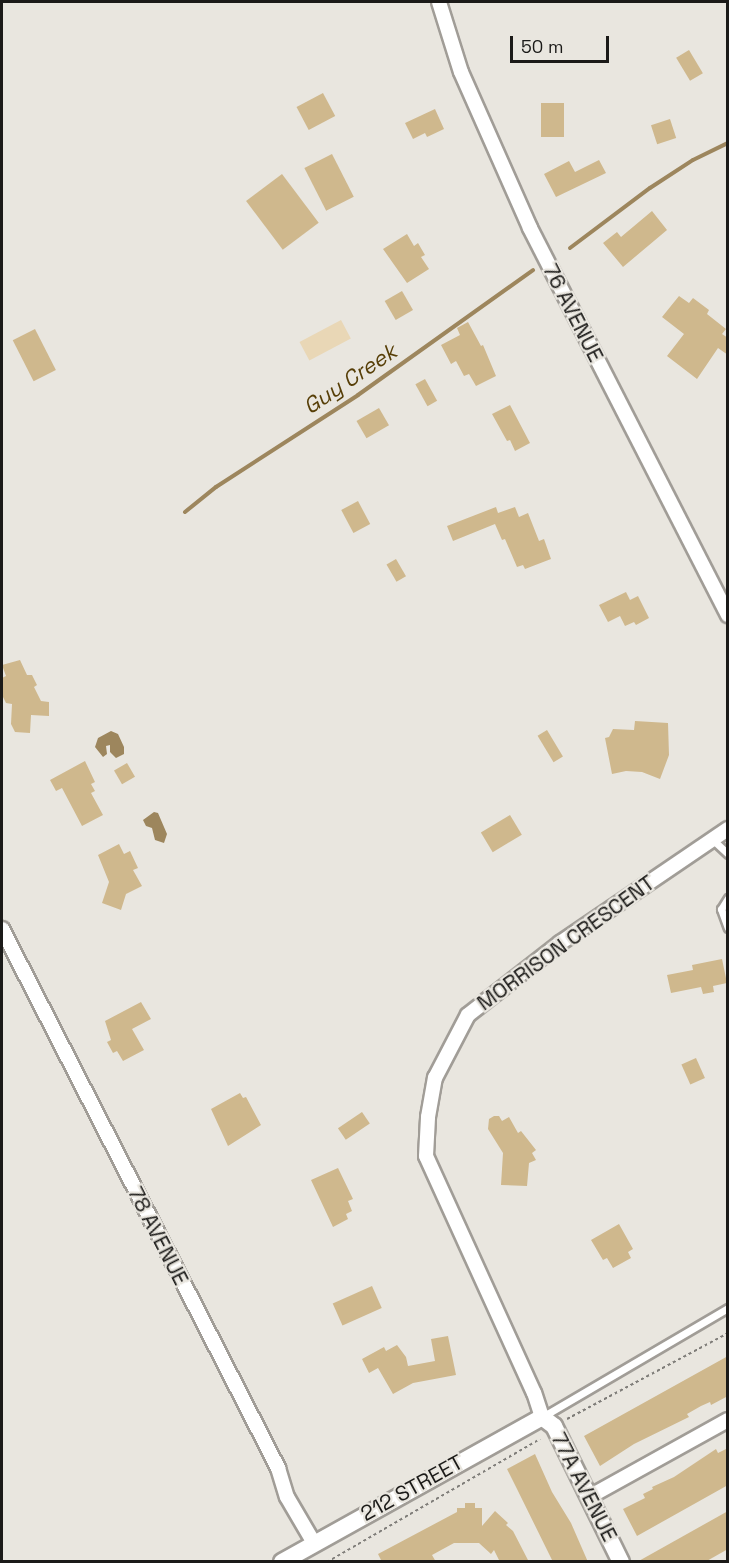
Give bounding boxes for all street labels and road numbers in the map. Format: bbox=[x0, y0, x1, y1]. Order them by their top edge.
street label: 76 AVENUE bbox=[538, 260, 608, 366]
street label: MORRISON CRESCENT bbox=[472, 870, 660, 1016]
street label: 78 AVENUE bbox=[122, 1183, 194, 1289]
street label: 77A AVENUE bbox=[546, 1428, 622, 1546]
street label: 212 STREET bbox=[356, 1450, 468, 1526]

